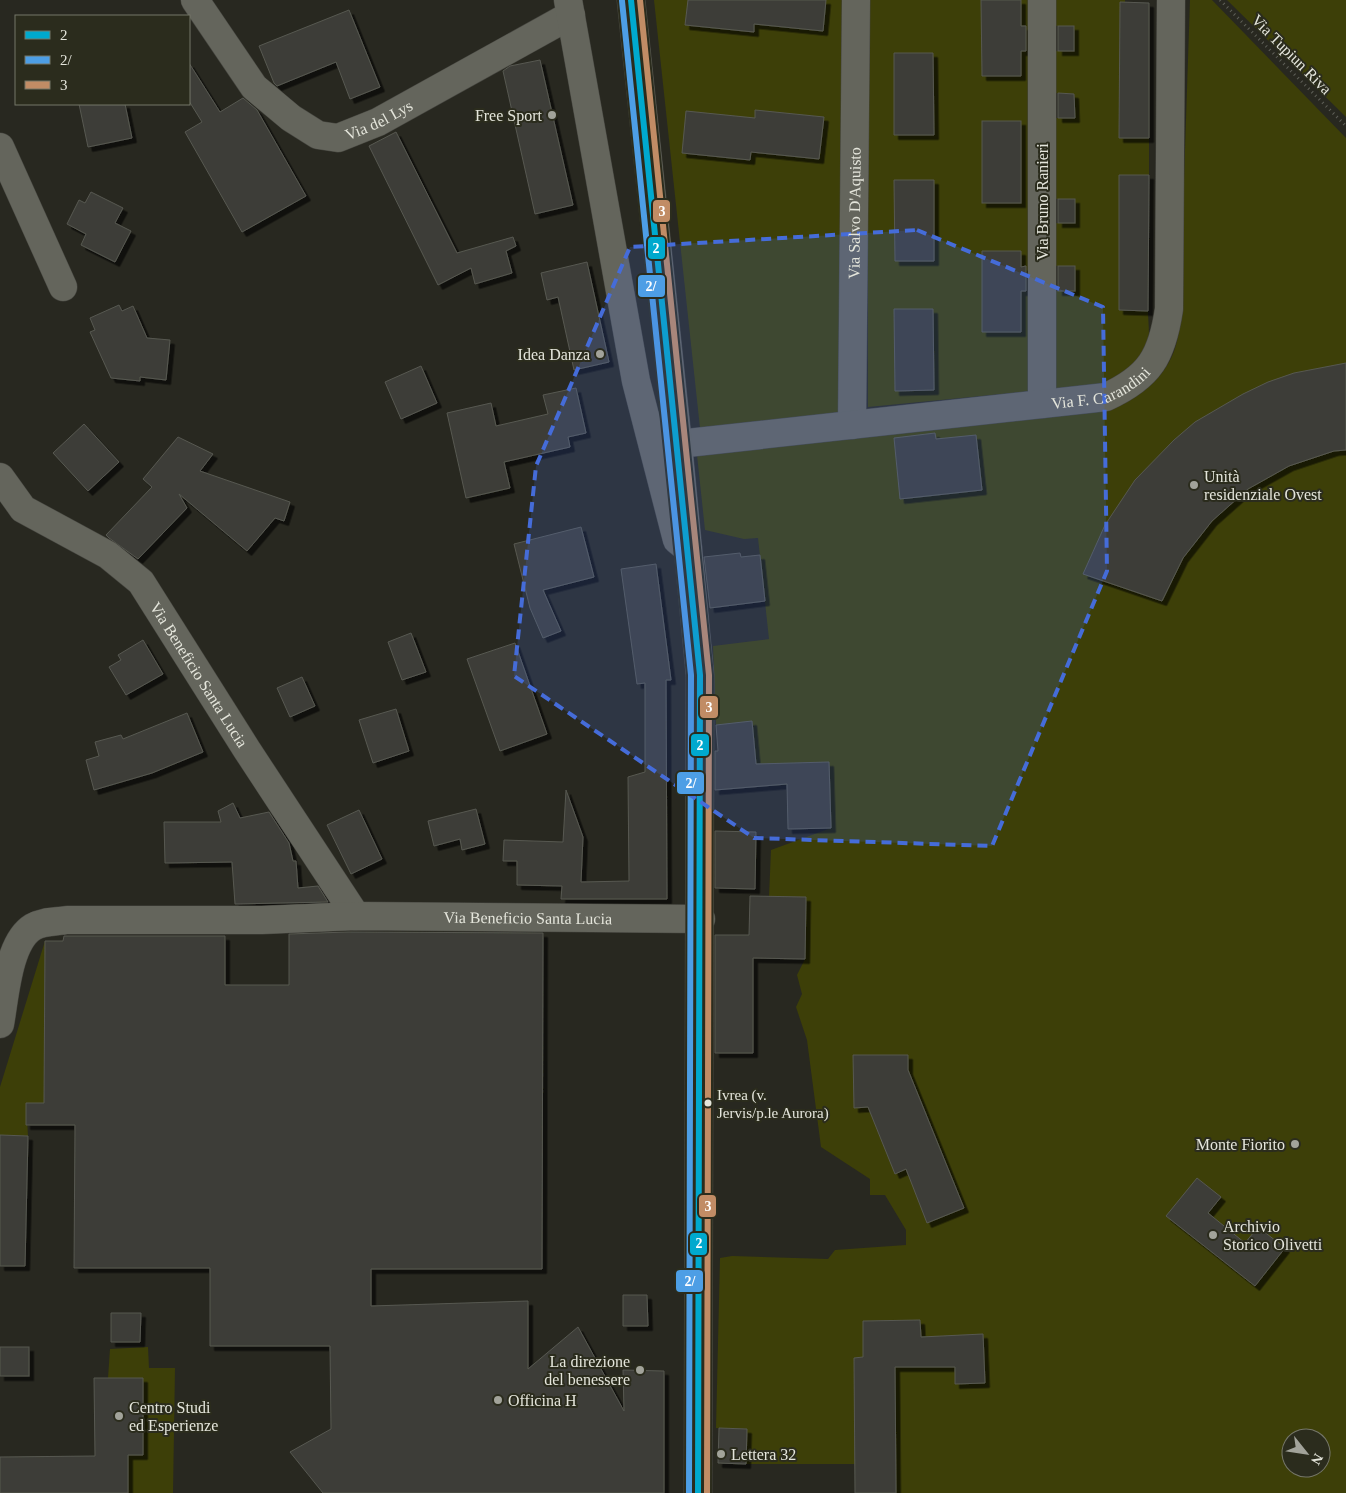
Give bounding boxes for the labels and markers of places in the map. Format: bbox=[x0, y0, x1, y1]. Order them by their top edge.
place label: Free Sport bbox=[475, 107, 543, 125]
marker: Free Sport bbox=[546, 109, 558, 121]
place label: Idea Danza bbox=[518, 346, 590, 363]
marker: Idea Danza bbox=[594, 348, 606, 360]
place label: Unità residenziale Ovest bbox=[1204, 468, 1322, 503]
marker: Unità residenziale Ovest bbox=[1188, 479, 1200, 491]
place label: Ivrea (v. Jervis/p.le Aurora) bbox=[717, 1087, 829, 1122]
marker: Ivrea (v. Jervis/p.le Aurora) bbox=[703, 1098, 713, 1108]
place label: Monte Fiorito bbox=[1196, 1136, 1285, 1153]
marker: Monte Fiorito bbox=[1289, 1138, 1301, 1150]
place label: Archivio Storico Olivetti bbox=[1223, 1218, 1323, 1253]
marker: Archivio Storico Olivetti bbox=[1207, 1229, 1219, 1241]
place label: La direzione del benessere bbox=[544, 1353, 630, 1388]
marker: La direzione del benessere bbox=[634, 1364, 646, 1376]
place label: Officina H bbox=[508, 1392, 577, 1409]
marker: Officina H bbox=[492, 1394, 504, 1406]
place label: Centro Studi ed Esperienze bbox=[129, 1399, 218, 1435]
marker: Centro Studi ed Esperienze bbox=[113, 1410, 125, 1422]
place label: Lettera 32 bbox=[731, 1446, 796, 1463]
marker: Lettera 32 bbox=[715, 1448, 727, 1460]

